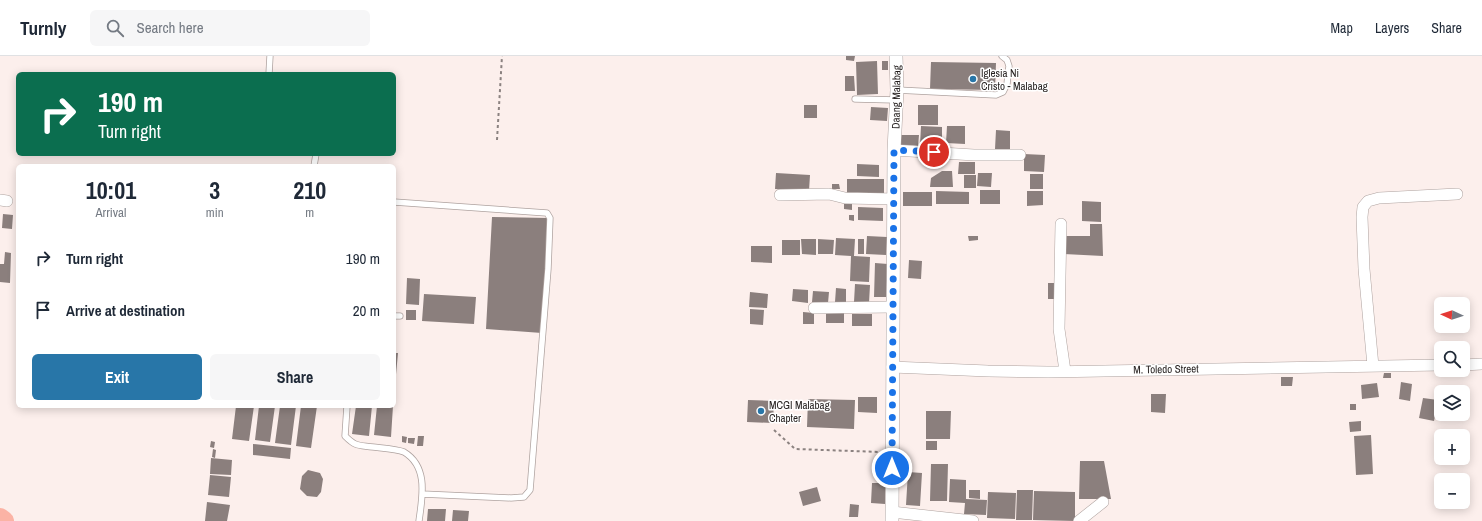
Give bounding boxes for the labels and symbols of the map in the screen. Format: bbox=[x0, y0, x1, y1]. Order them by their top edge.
street label: Daang Malabag bbox=[888, 65, 904, 129]
place label: Iglesia Ni Cristo - Malabag bbox=[981, 66, 1048, 93]
marker: Iglesia Ni Cristo - Malabag bbox=[968, 74, 978, 84]
pin bbox=[917, 135, 951, 169]
north arrow bbox=[1434, 297, 1470, 333]
street label: M. Toledo Street bbox=[1133, 361, 1199, 377]
place label: MCGI Malabag Chapter bbox=[769, 398, 830, 425]
marker: MCGI Malabag Chapter bbox=[756, 406, 766, 416]
position arrow bbox=[871, 447, 913, 489]

